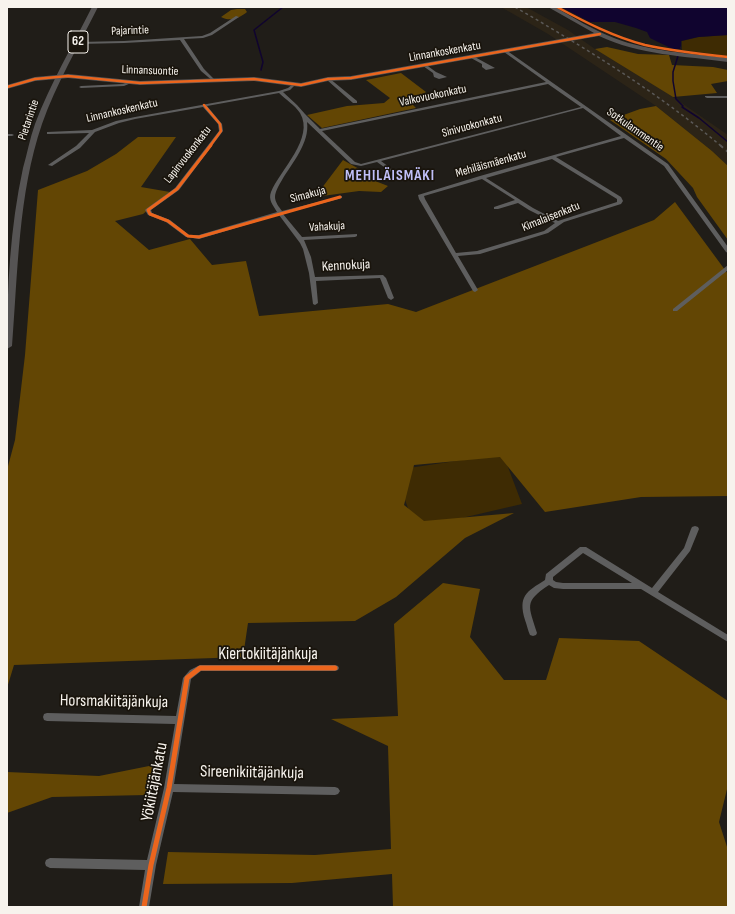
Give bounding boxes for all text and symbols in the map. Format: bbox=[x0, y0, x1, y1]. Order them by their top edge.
street label: Pajarintie bbox=[111, 23, 149, 39]
road number: 62 bbox=[68, 31, 88, 53]
street label: Linnankoskenkatu bbox=[408, 39, 482, 65]
street label: Linnansuontie bbox=[121, 63, 179, 79]
street label: Valkovuokonkatu bbox=[398, 82, 468, 110]
street label: Linnankoskenkatu bbox=[85, 96, 159, 126]
street label: Pietarintie bbox=[15, 98, 43, 142]
street label: Sotkulammentie bbox=[604, 105, 666, 155]
street label: Sinivuokonkatu bbox=[440, 111, 504, 141]
street label: Lapinvuokonkatu bbox=[161, 124, 215, 186]
street label: Mehiläismäenkatu bbox=[454, 147, 528, 181]
district label: MEHILÄISMÄKI bbox=[345, 167, 435, 185]
street label: Simakuja bbox=[289, 183, 327, 207]
street label: Kimalaisenkatu bbox=[520, 199, 582, 235]
street label: Vahakuja bbox=[309, 219, 345, 235]
street label: Kennokuja bbox=[321, 256, 371, 276]
street label: Kiertokiitäjänkuja bbox=[218, 645, 318, 665]
street label: Horsmakiitäjänkuja bbox=[60, 691, 168, 713]
street label: Yökiitäjänkatu bbox=[137, 741, 173, 823]
street label: Sireenikiitäjänkuja bbox=[200, 762, 304, 784]

